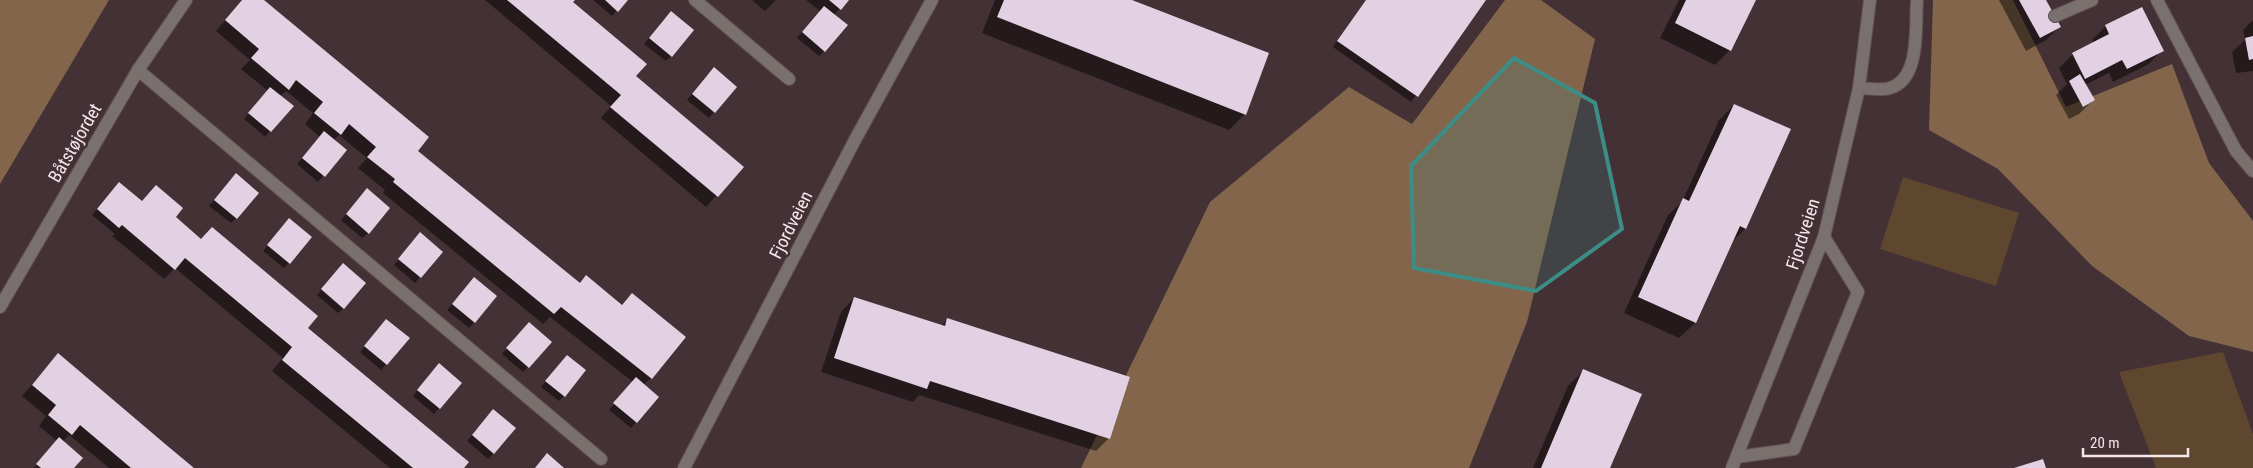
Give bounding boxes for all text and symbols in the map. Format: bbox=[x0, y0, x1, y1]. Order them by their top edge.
street label: Båtstøjordet bbox=[44, 100, 106, 186]
street label: Fjordveien bbox=[765, 187, 817, 262]
street label: Fjordveien bbox=[1781, 196, 1824, 272]
scale bar bbox=[2083, 426, 2188, 458]
text: 20 m bbox=[2090, 434, 2120, 452]

